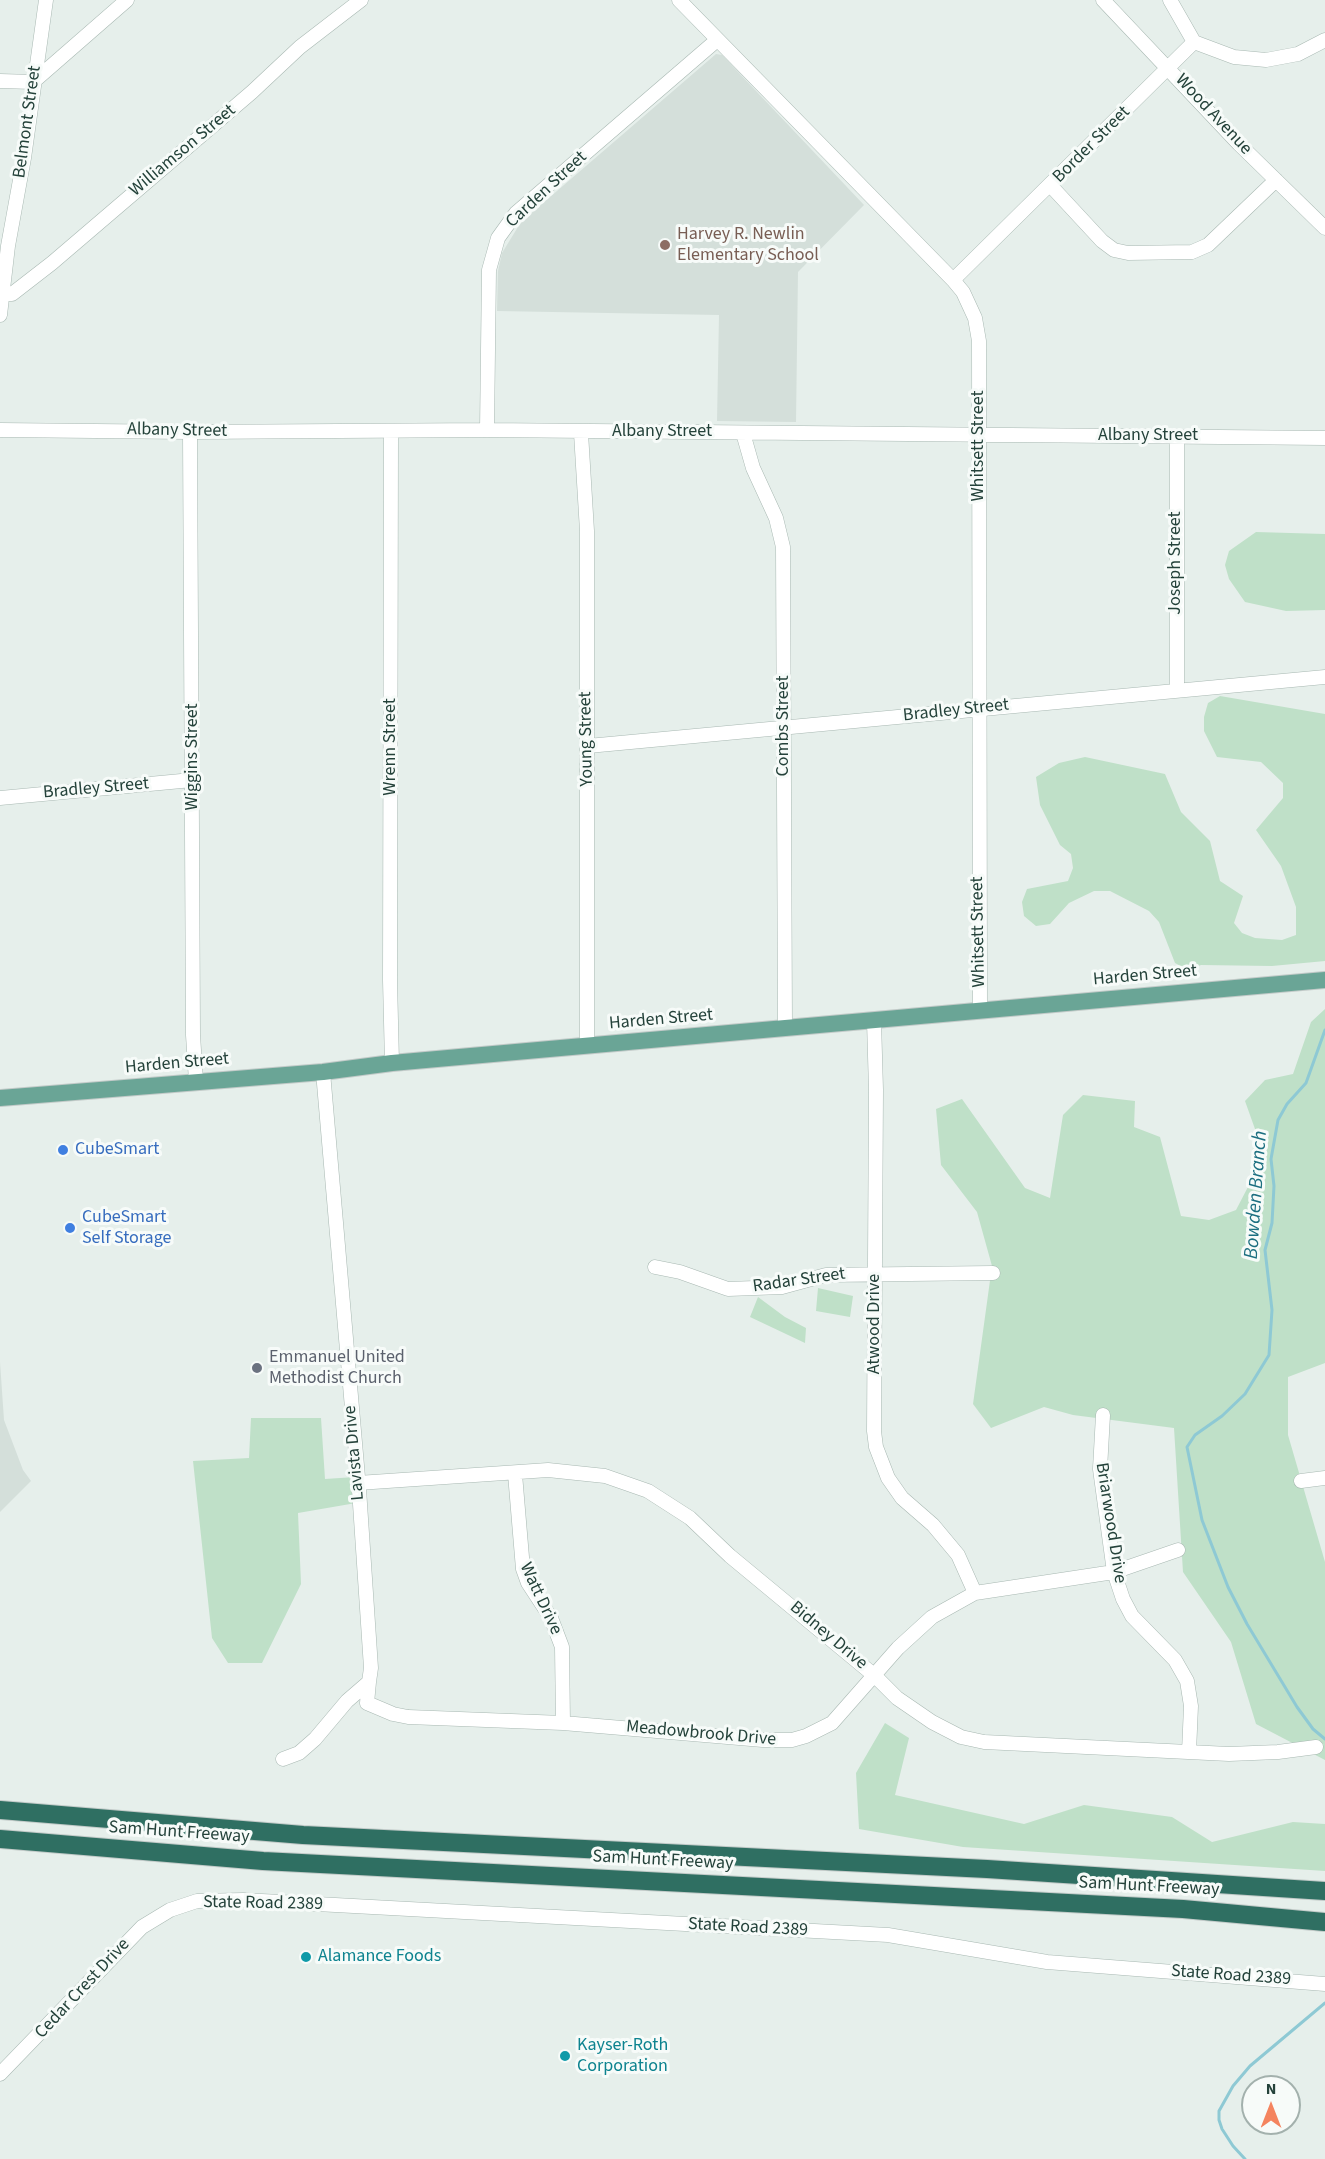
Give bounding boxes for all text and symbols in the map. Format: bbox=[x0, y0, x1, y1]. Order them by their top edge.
street label: Belmont Street bbox=[9, 64, 47, 180]
street label: Wood Avenue bbox=[1170, 70, 1256, 160]
street label: Williamson Street bbox=[125, 100, 241, 202]
street label: Border Street bbox=[1049, 102, 1135, 188]
street label: Carden Street bbox=[502, 147, 592, 233]
place label: Harvey R. Newlin Elementary School bbox=[677, 224, 819, 266]
marker: Harvey R. Newlin Elementary School bbox=[658, 238, 672, 252]
street label: Whitsett Street bbox=[968, 390, 990, 502]
street label: Albany Street bbox=[127, 419, 227, 443]
street label: Albany Street bbox=[612, 421, 712, 443]
street label: Albany Street bbox=[1098, 425, 1198, 447]
street label: Joseph Street bbox=[1165, 511, 1187, 615]
street label: Combs Street bbox=[773, 675, 795, 777]
street label: Young Street bbox=[575, 691, 599, 787]
street label: Bradley Street bbox=[902, 695, 1010, 727]
street label: Wrenn Street bbox=[380, 698, 402, 796]
street label: Wiggins Street bbox=[182, 703, 204, 811]
street label: Bradley Street bbox=[42, 774, 150, 804]
street label: Whitsett Street bbox=[967, 876, 991, 988]
street label: Harden Street bbox=[1092, 961, 1198, 991]
street label: Harden Street bbox=[608, 1005, 714, 1035]
street label: Harden Street bbox=[124, 1049, 230, 1079]
water label: Bowden Branch bbox=[1241, 1130, 1273, 1260]
place label: CubeSmart bbox=[75, 1139, 159, 1161]
marker: CubeSmart bbox=[56, 1143, 70, 1157]
place label: CubeSmart Self Storage bbox=[82, 1207, 171, 1250]
marker: CubeSmart Self Storage bbox=[63, 1221, 77, 1235]
street label: Radar Street bbox=[751, 1264, 847, 1298]
street label: Atwood Drive bbox=[864, 1274, 886, 1374]
place label: Emmanuel United Methodist Church bbox=[269, 1347, 405, 1390]
marker: Emmanuel United Methodist Church bbox=[250, 1361, 264, 1375]
street label: Lavista Drive bbox=[340, 1405, 370, 1501]
street label: Briarwood Drive bbox=[1090, 1461, 1130, 1585]
street label: Watt Drive bbox=[514, 1559, 566, 1639]
street label: Bidney Drive bbox=[785, 1597, 871, 1675]
street label: Meadowbrook Drive bbox=[625, 1717, 777, 1751]
street label: Sam Hunt Freeway bbox=[108, 1817, 250, 1849]
street label: Sam Hunt Freeway bbox=[592, 1847, 734, 1875]
street label: Sam Hunt Freeway bbox=[1078, 1873, 1220, 1901]
street label: State Road 2389 bbox=[203, 1892, 323, 1916]
street label: State Road 2389 bbox=[687, 1914, 809, 1942]
street label: Cedar Crest Drive bbox=[31, 1934, 135, 2044]
place label: Alamance Foods bbox=[318, 1946, 441, 1968]
marker: Alamance Foods bbox=[299, 1950, 313, 1964]
street label: State Road 2389 bbox=[1170, 1961, 1292, 1991]
place label: Kayser-Roth Corporation bbox=[577, 2035, 668, 2078]
marker: Kayser-Roth Corporation bbox=[558, 2049, 572, 2063]
north arrow bbox=[1241, 2075, 1301, 2135]
text: N bbox=[1266, 2078, 1276, 2100]

